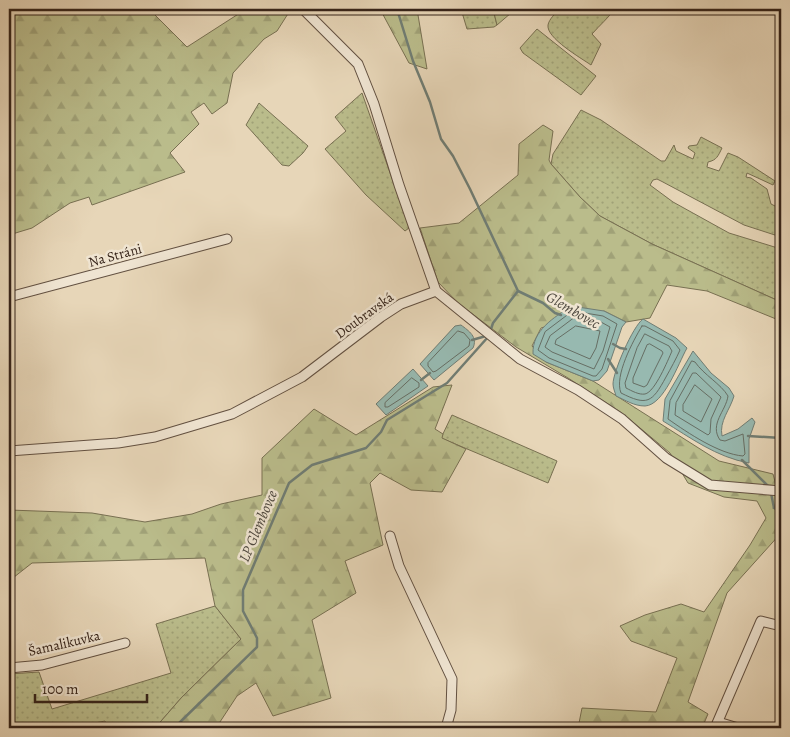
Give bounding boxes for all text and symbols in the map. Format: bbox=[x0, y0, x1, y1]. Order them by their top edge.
street label: Na Stráni bbox=[86, 239, 144, 272]
street label: Doubravská bbox=[331, 287, 398, 343]
water label: Glembovec bbox=[542, 287, 604, 334]
water label: LP Glembovce bbox=[234, 487, 282, 565]
street label: Šamalikuvka bbox=[26, 626, 102, 661]
scale bar bbox=[35, 672, 148, 704]
text: 100 m bbox=[42, 679, 79, 699]

